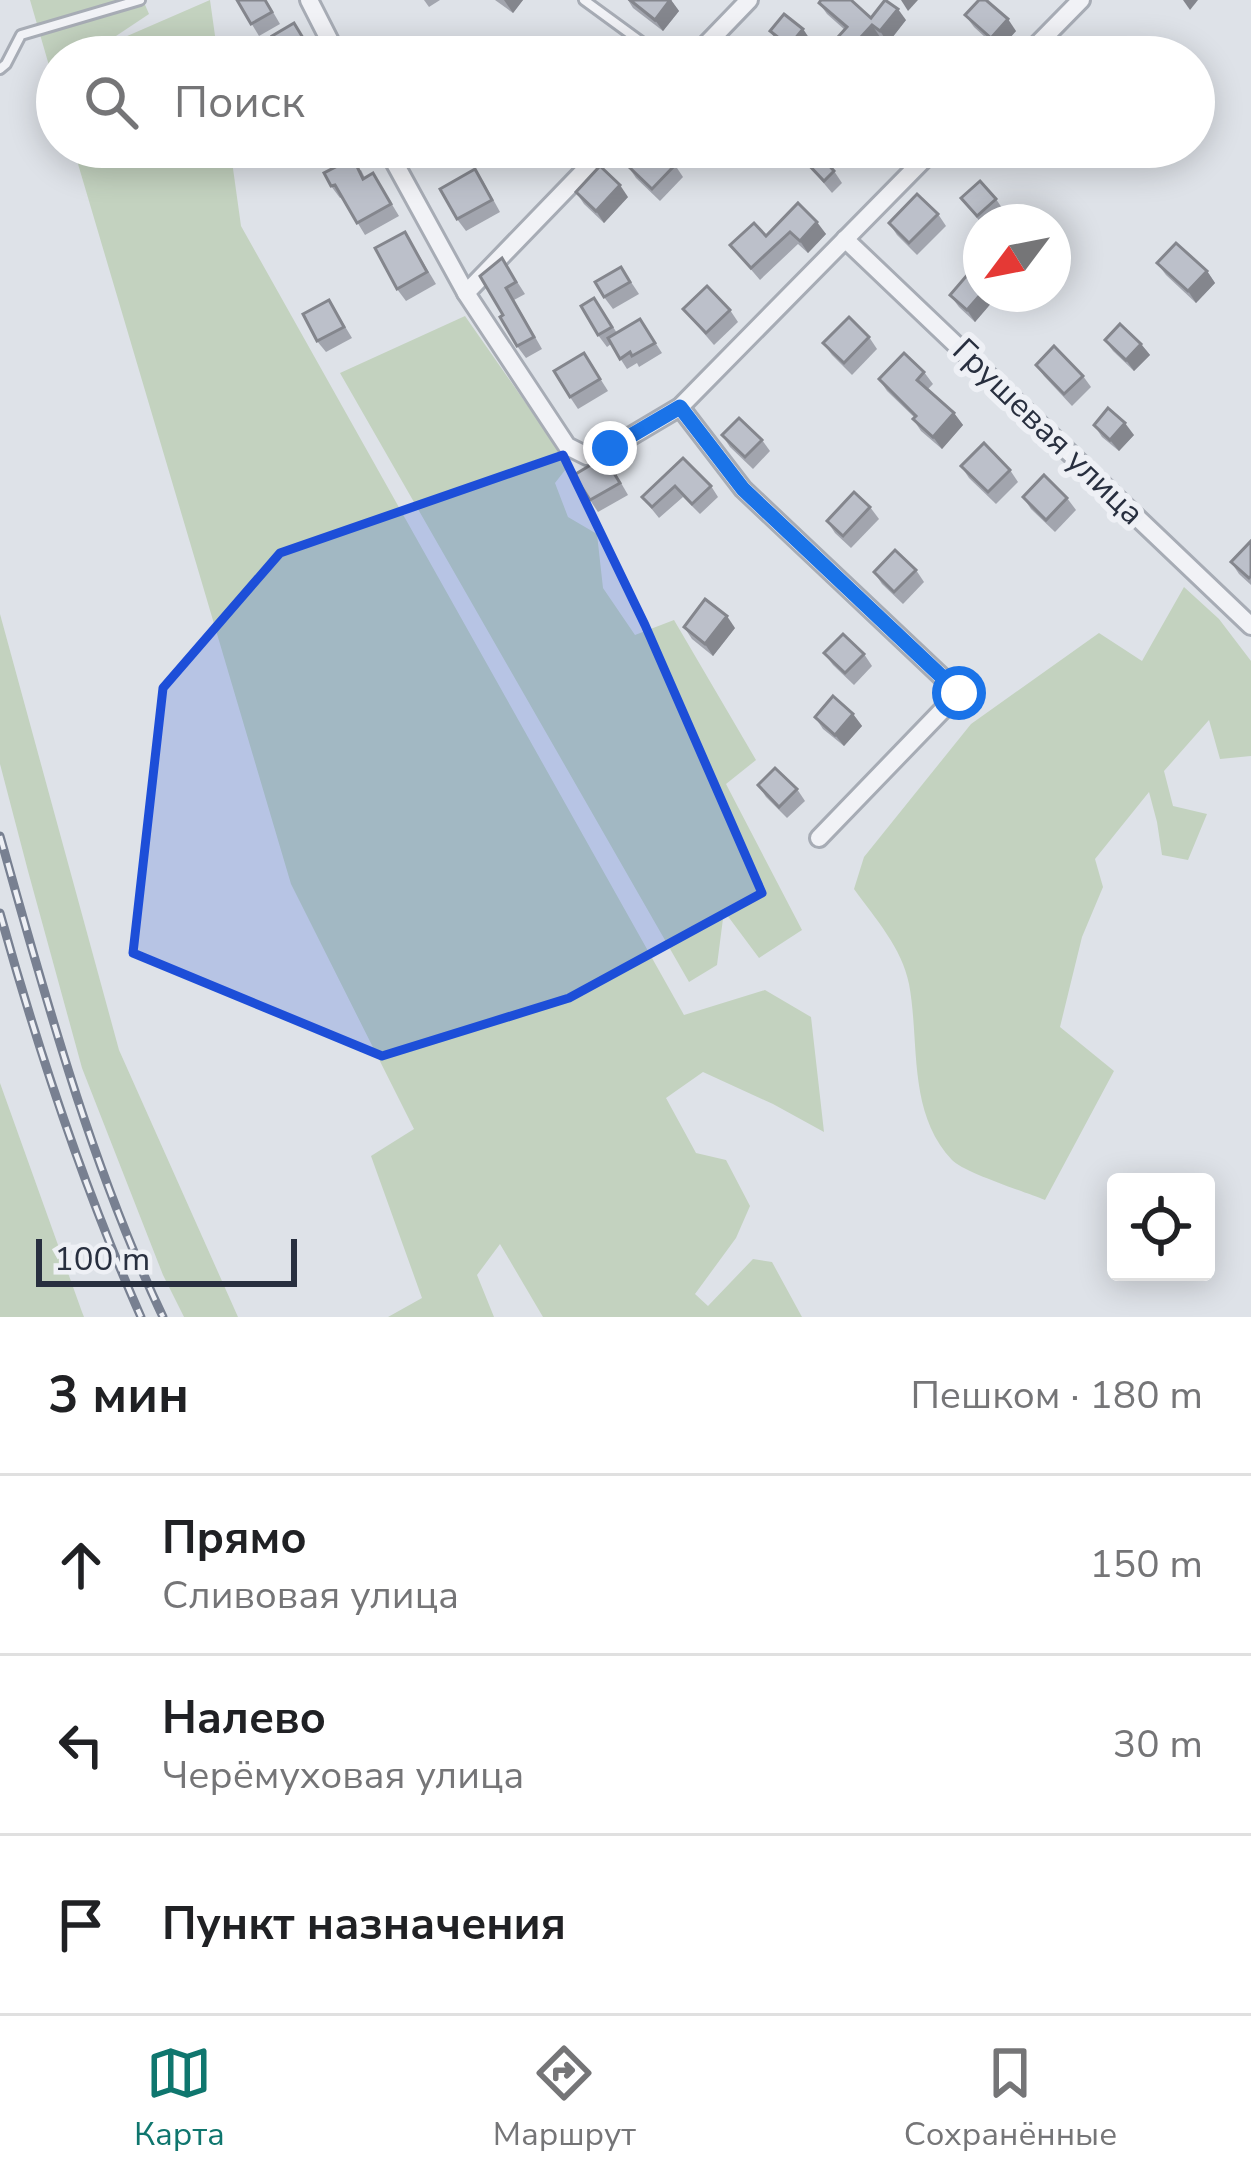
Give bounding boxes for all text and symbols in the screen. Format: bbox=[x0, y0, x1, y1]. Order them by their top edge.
search box bbox=[36, 36, 1215, 168]
icon: search bbox=[78, 69, 144, 135]
text: Поиск bbox=[174, 72, 305, 133]
north arrow bbox=[963, 204, 1071, 312]
street label: Грушевая улица bbox=[942, 329, 1154, 535]
route end bbox=[583, 421, 637, 475]
route start bbox=[932, 666, 986, 720]
map controls bbox=[1107, 1173, 1215, 1281]
button: locate bbox=[1107, 1173, 1215, 1281]
scale bar bbox=[36, 1233, 297, 1286]
text: 100 m bbox=[54, 1237, 150, 1282]
text: 3 мин bbox=[48, 1360, 189, 1430]
text: Пешком · 180 m bbox=[910, 1369, 1203, 1422]
text: Прямо bbox=[162, 1508, 307, 1569]
icon: ahead bbox=[48, 1532, 114, 1598]
text: 150 m bbox=[1089, 1538, 1203, 1591]
text: Сливовая улица bbox=[162, 1569, 459, 1622]
text: Налево bbox=[162, 1688, 326, 1749]
icon: left bbox=[48, 1712, 114, 1778]
text: 30 m bbox=[1113, 1718, 1203, 1771]
text: Черёмуховая улица bbox=[162, 1749, 524, 1802]
icon: arrive bbox=[48, 1892, 114, 1958]
text: Пункт назначения bbox=[162, 1894, 566, 1955]
tab: Карта bbox=[134, 2040, 225, 2157]
tab: Маршрут bbox=[493, 2040, 636, 2157]
tab: Сохранённые bbox=[904, 2040, 1117, 2157]

